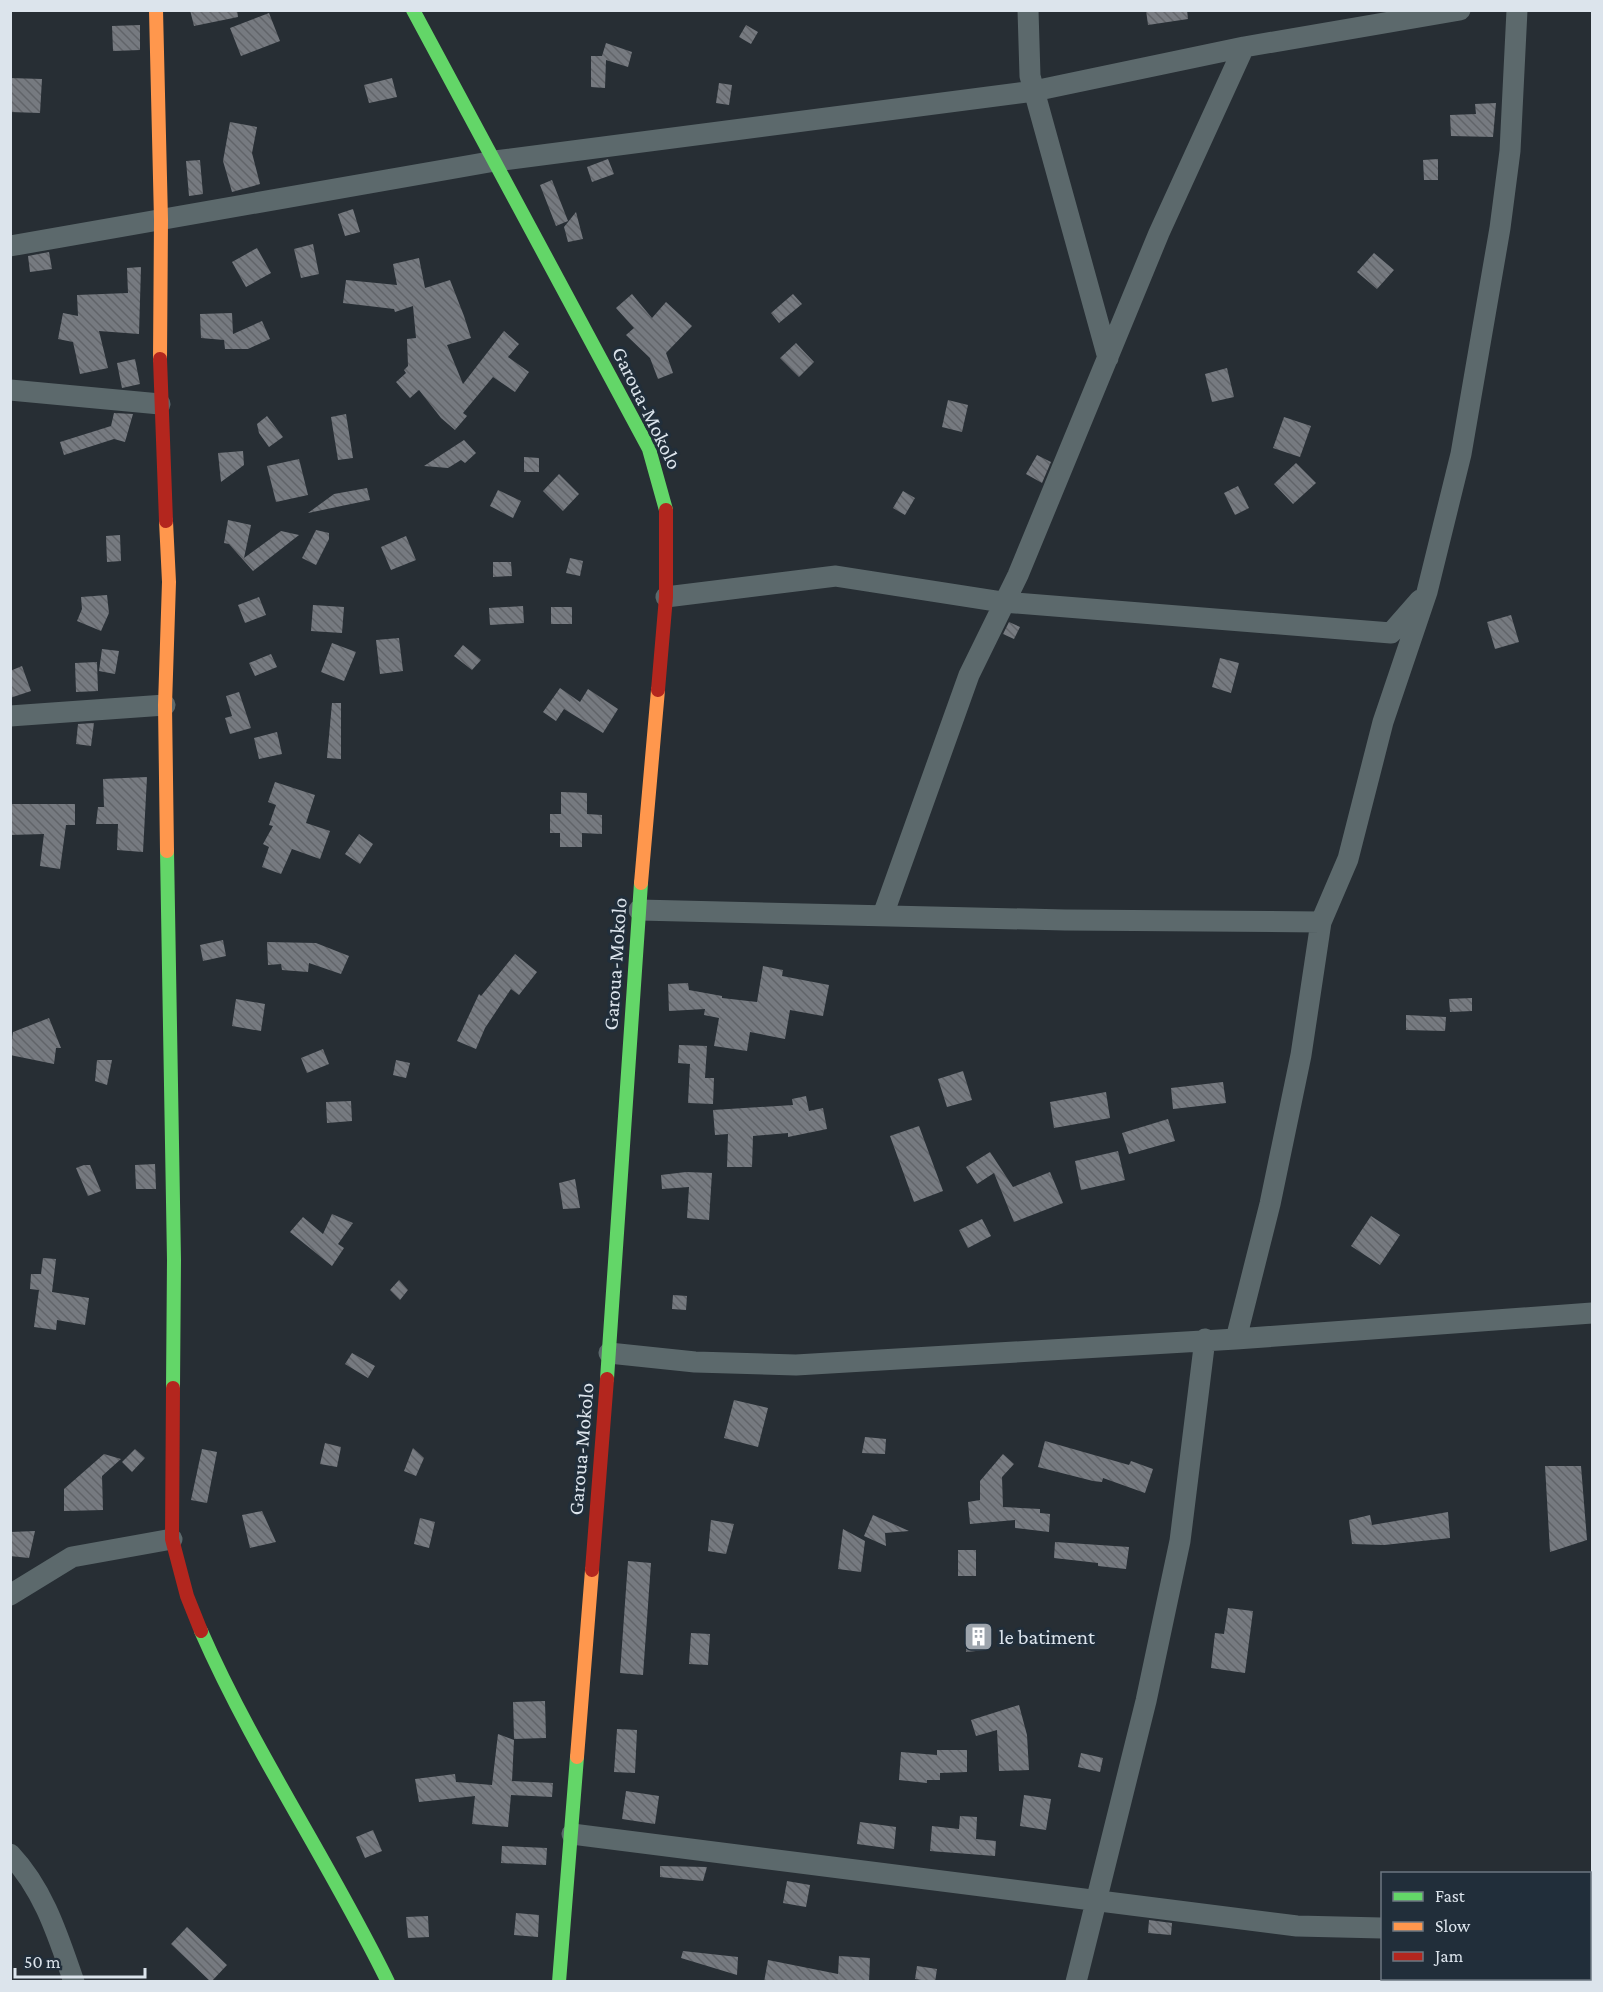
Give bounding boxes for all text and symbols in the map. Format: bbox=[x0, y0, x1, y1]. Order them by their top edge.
street label: Garoua-Mokolo bbox=[607, 343, 687, 473]
street label: Garoua-Mokolo bbox=[598, 897, 632, 1031]
street label: Garoua-Mokolo bbox=[563, 1382, 599, 1516]
building icon: le batiment bbox=[962, 1621, 994, 1653]
place label: le batiment bbox=[999, 1625, 1096, 1649]
legend bbox=[1381, 1872, 1591, 1980]
text: Fast bbox=[1435, 1886, 1466, 1906]
text: Slow bbox=[1435, 1916, 1471, 1936]
scale bar bbox=[15, 1941, 146, 1979]
text: Jam bbox=[1433, 1946, 1464, 1966]
text: 50 m bbox=[24, 1952, 61, 1972]

